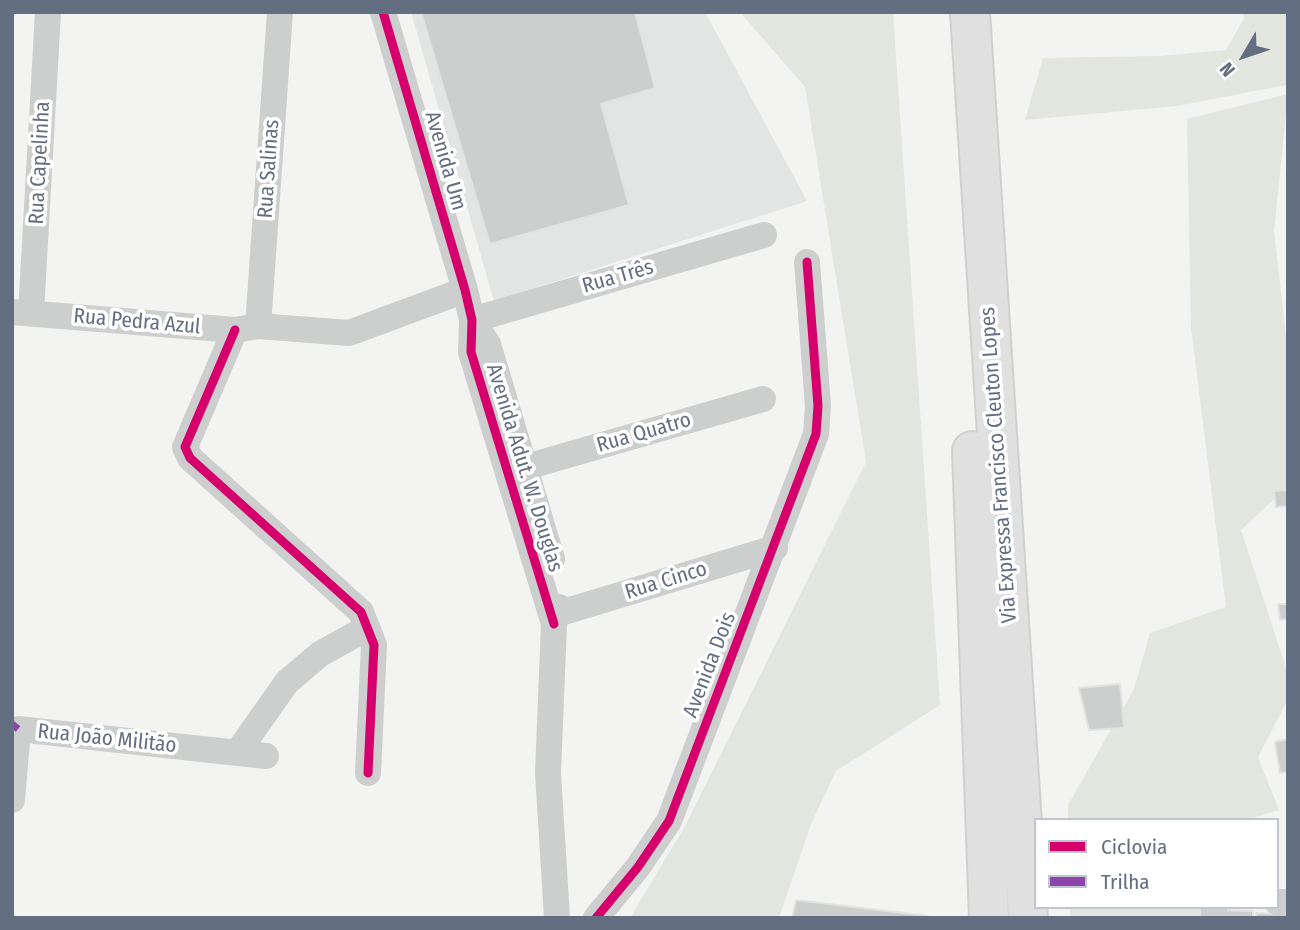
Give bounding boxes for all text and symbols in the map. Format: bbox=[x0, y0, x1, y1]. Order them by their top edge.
north arrow bbox=[1209, 21, 1279, 91]
text: N bbox=[1215, 58, 1240, 81]
street label: Rua Capelinha bbox=[24, 101, 56, 225]
street label: Avenida Um bbox=[419, 108, 471, 214]
street label: Rua Salinas bbox=[253, 119, 285, 219]
street label: Rua Três bbox=[580, 255, 656, 299]
street label: Rua Pedra Azul bbox=[73, 304, 201, 340]
street label: Via Expressa Francisco Cleuton Lopes bbox=[975, 306, 1023, 624]
street label: Avenida Adut. W. Douglas bbox=[480, 361, 568, 575]
street label: Rua Quatro bbox=[594, 408, 694, 458]
street label: Rua Cinco bbox=[622, 557, 710, 605]
street label: Avenida Dois bbox=[678, 609, 742, 721]
street label: Rua João Militão bbox=[36, 719, 178, 759]
legend bbox=[1034, 818, 1279, 909]
text: Ciclovia bbox=[1101, 834, 1167, 860]
text: Trilha bbox=[1101, 869, 1150, 895]

